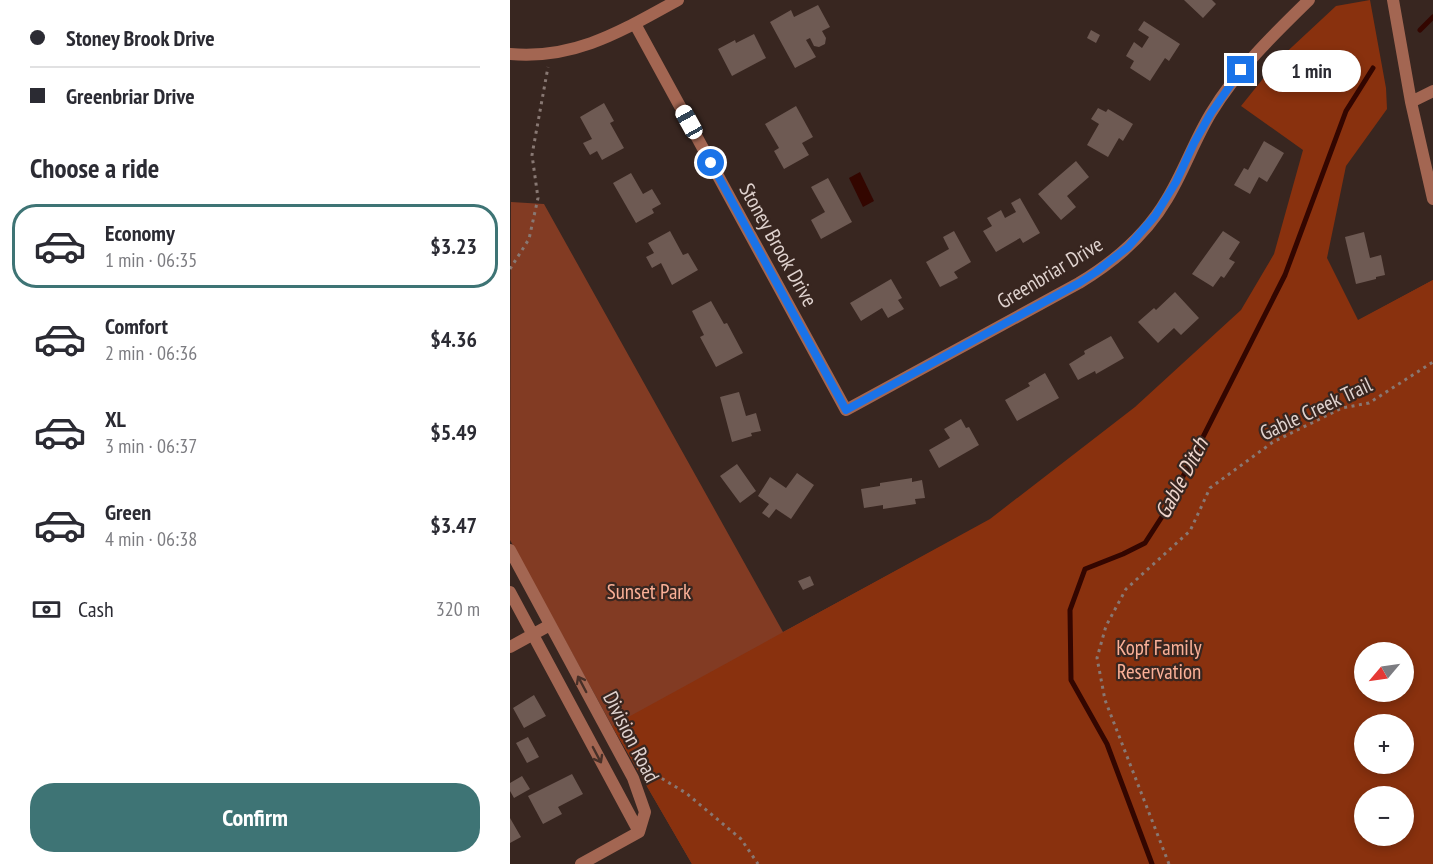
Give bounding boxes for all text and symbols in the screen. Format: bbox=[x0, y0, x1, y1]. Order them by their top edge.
text: Stoney Brook Drive bbox=[66, 24, 215, 52]
callout: 1 min bbox=[1262, 49, 1361, 91]
route end bbox=[1227, 56, 1254, 83]
text: 1 min bbox=[1291, 58, 1332, 84]
text: Greenbriar Drive bbox=[66, 82, 195, 110]
car bbox=[672, 102, 706, 142]
route start bbox=[697, 149, 724, 176]
text: Choose a ride bbox=[30, 151, 159, 185]
street label: Stoney Brook Drive bbox=[733, 178, 823, 311]
icon: car bbox=[33, 219, 87, 273]
text: Economy bbox=[105, 219, 175, 247]
street label: Greenbriar Drive bbox=[992, 230, 1108, 315]
text: $3.23 bbox=[430, 232, 477, 260]
text: 1 min · 06:35 bbox=[105, 247, 197, 273]
icon: car bbox=[33, 312, 87, 366]
text: Comfort bbox=[105, 312, 168, 340]
text: $4.36 bbox=[430, 325, 477, 353]
text: 2 min · 06:36 bbox=[105, 340, 197, 366]
street label: Gable Creek Trail bbox=[1255, 371, 1376, 446]
icon: car bbox=[33, 405, 87, 459]
text: XL bbox=[105, 405, 126, 433]
text: $5.49 bbox=[430, 418, 477, 446]
water label: Gable Ditch bbox=[1148, 432, 1215, 523]
text: 3 min · 06:37 bbox=[105, 433, 197, 459]
icon: car bbox=[33, 498, 87, 552]
text: Green bbox=[105, 498, 151, 526]
text: $3.47 bbox=[430, 511, 477, 539]
text: 4 min · 06:38 bbox=[105, 526, 197, 552]
park label: Sunset Park bbox=[607, 578, 691, 605]
icon: cash bbox=[30, 593, 63, 626]
text: Cash bbox=[78, 595, 114, 623]
text: 320 m bbox=[436, 596, 480, 622]
park label: Kopf Family Reservation bbox=[1116, 634, 1202, 685]
north arrow bbox=[1354, 642, 1414, 702]
map controls bbox=[1354, 642, 1414, 846]
one-way arrow bbox=[576, 676, 588, 693]
street label: Division Road bbox=[597, 687, 666, 787]
button: + bbox=[1354, 714, 1414, 774]
one-way arrow bbox=[591, 746, 603, 763]
button: Confirm bbox=[30, 783, 480, 852]
button: − bbox=[1354, 786, 1414, 846]

